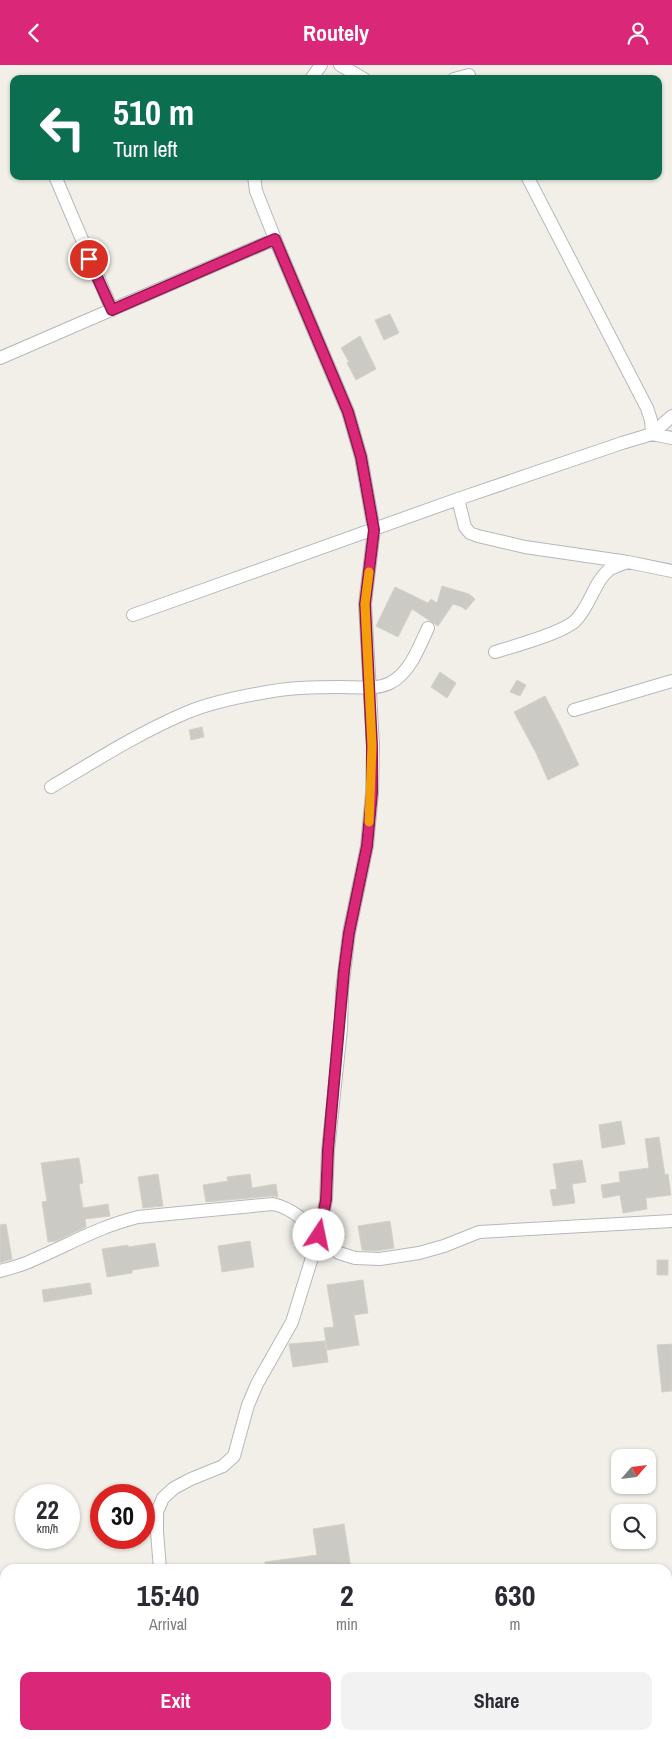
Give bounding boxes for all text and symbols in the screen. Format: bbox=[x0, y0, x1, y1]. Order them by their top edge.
text: Routely bbox=[303, 18, 369, 48]
icon: back bbox=[20, 19, 48, 47]
icon: person bbox=[624, 19, 652, 47]
text: 510 m bbox=[113, 89, 194, 136]
icon: left bbox=[30, 95, 95, 160]
text: Turn left bbox=[113, 134, 178, 164]
pin bbox=[68, 238, 110, 280]
icon: arrive bbox=[75, 245, 103, 273]
position arrow bbox=[292, 1208, 344, 1260]
north arrow bbox=[611, 1449, 656, 1494]
map controls bbox=[611, 1449, 656, 1549]
speed limit sign: 30 bbox=[90, 1484, 155, 1549]
text: 22 bbox=[36, 1493, 59, 1527]
button: search bbox=[611, 1504, 656, 1549]
text: km/h bbox=[37, 1521, 58, 1537]
text: 15:40 bbox=[137, 1575, 199, 1615]
text: 2 bbox=[340, 1575, 354, 1615]
text: 630 bbox=[494, 1575, 535, 1615]
text: Arrival bbox=[149, 1613, 187, 1635]
text: min bbox=[336, 1613, 358, 1635]
text: m bbox=[509, 1613, 520, 1635]
button: Exit bbox=[20, 1672, 331, 1730]
button: Share bbox=[341, 1672, 652, 1730]

